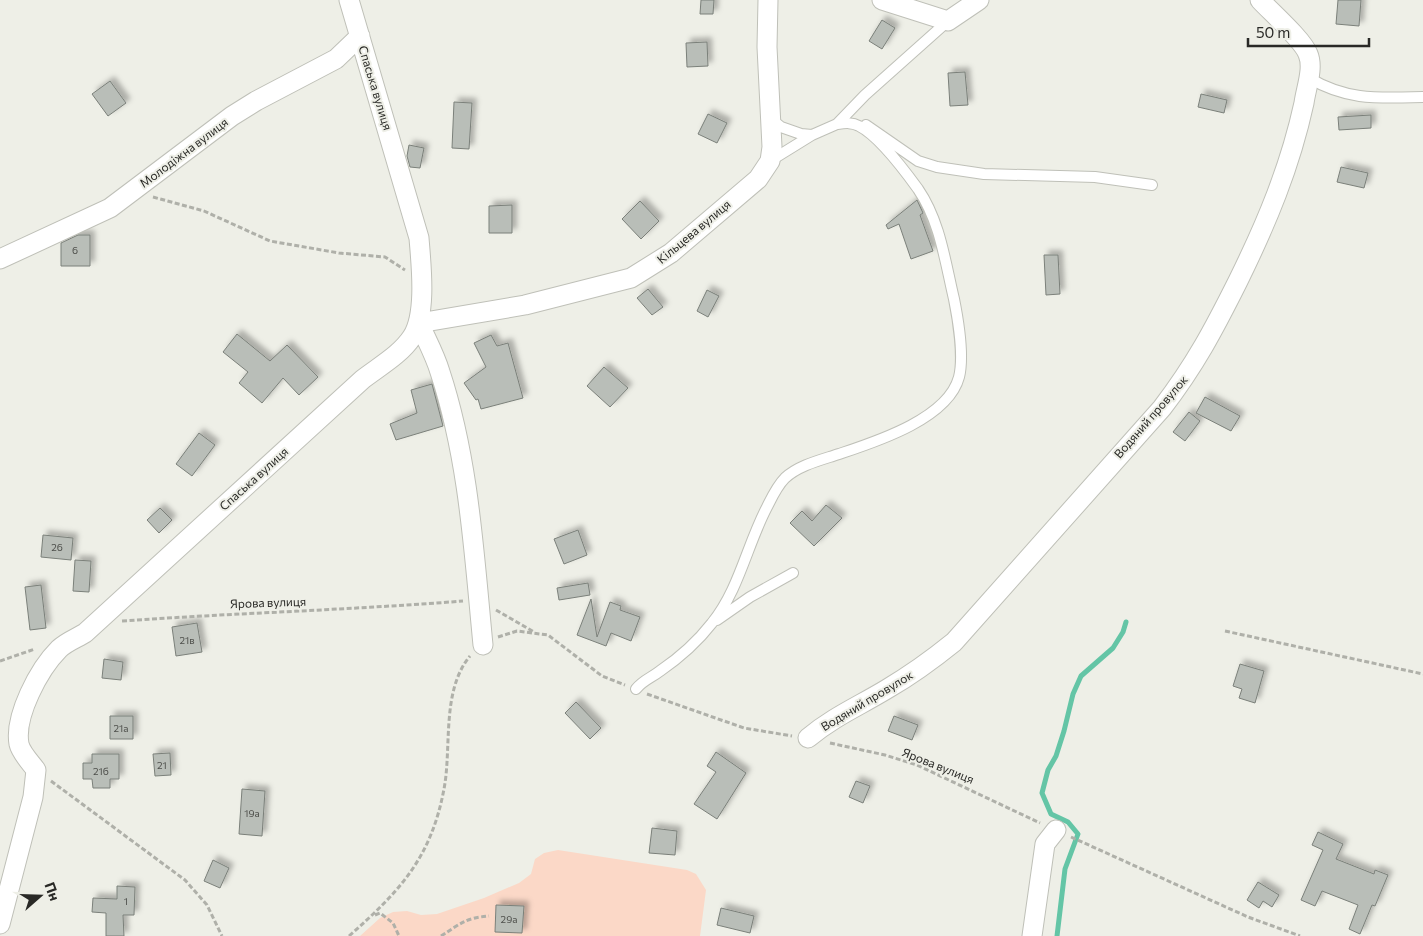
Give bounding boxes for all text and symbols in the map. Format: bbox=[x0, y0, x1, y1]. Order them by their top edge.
scale bar bbox=[1248, 15, 1369, 47]
text: 50 m bbox=[1256, 23, 1290, 41]
street label: Спаська вулиця bbox=[356, 44, 395, 132]
street label: Молодіжна вулиця bbox=[137, 114, 230, 190]
street label: Кільцева вулиця bbox=[654, 196, 733, 266]
house number: 6 bbox=[72, 244, 78, 256]
street label: Водяний провулок bbox=[1111, 372, 1190, 460]
street label: Спаська вулиця bbox=[216, 444, 291, 513]
house number: 26 bbox=[51, 541, 63, 553]
street label: Ярова вулиця bbox=[230, 594, 306, 610]
house number: 21в bbox=[179, 634, 195, 646]
street label: Водяний провулок bbox=[818, 667, 915, 733]
house number: 21а bbox=[113, 722, 129, 734]
street label: Ярова вулиця bbox=[900, 744, 976, 786]
house number: 21 bbox=[157, 759, 167, 771]
house number: 21б bbox=[93, 765, 109, 777]
house number: 19а bbox=[244, 807, 260, 819]
north arrow bbox=[15, 871, 65, 921]
text: Пн bbox=[42, 880, 64, 903]
house number: 1 bbox=[124, 895, 128, 907]
house number: 29а bbox=[501, 913, 517, 925]

